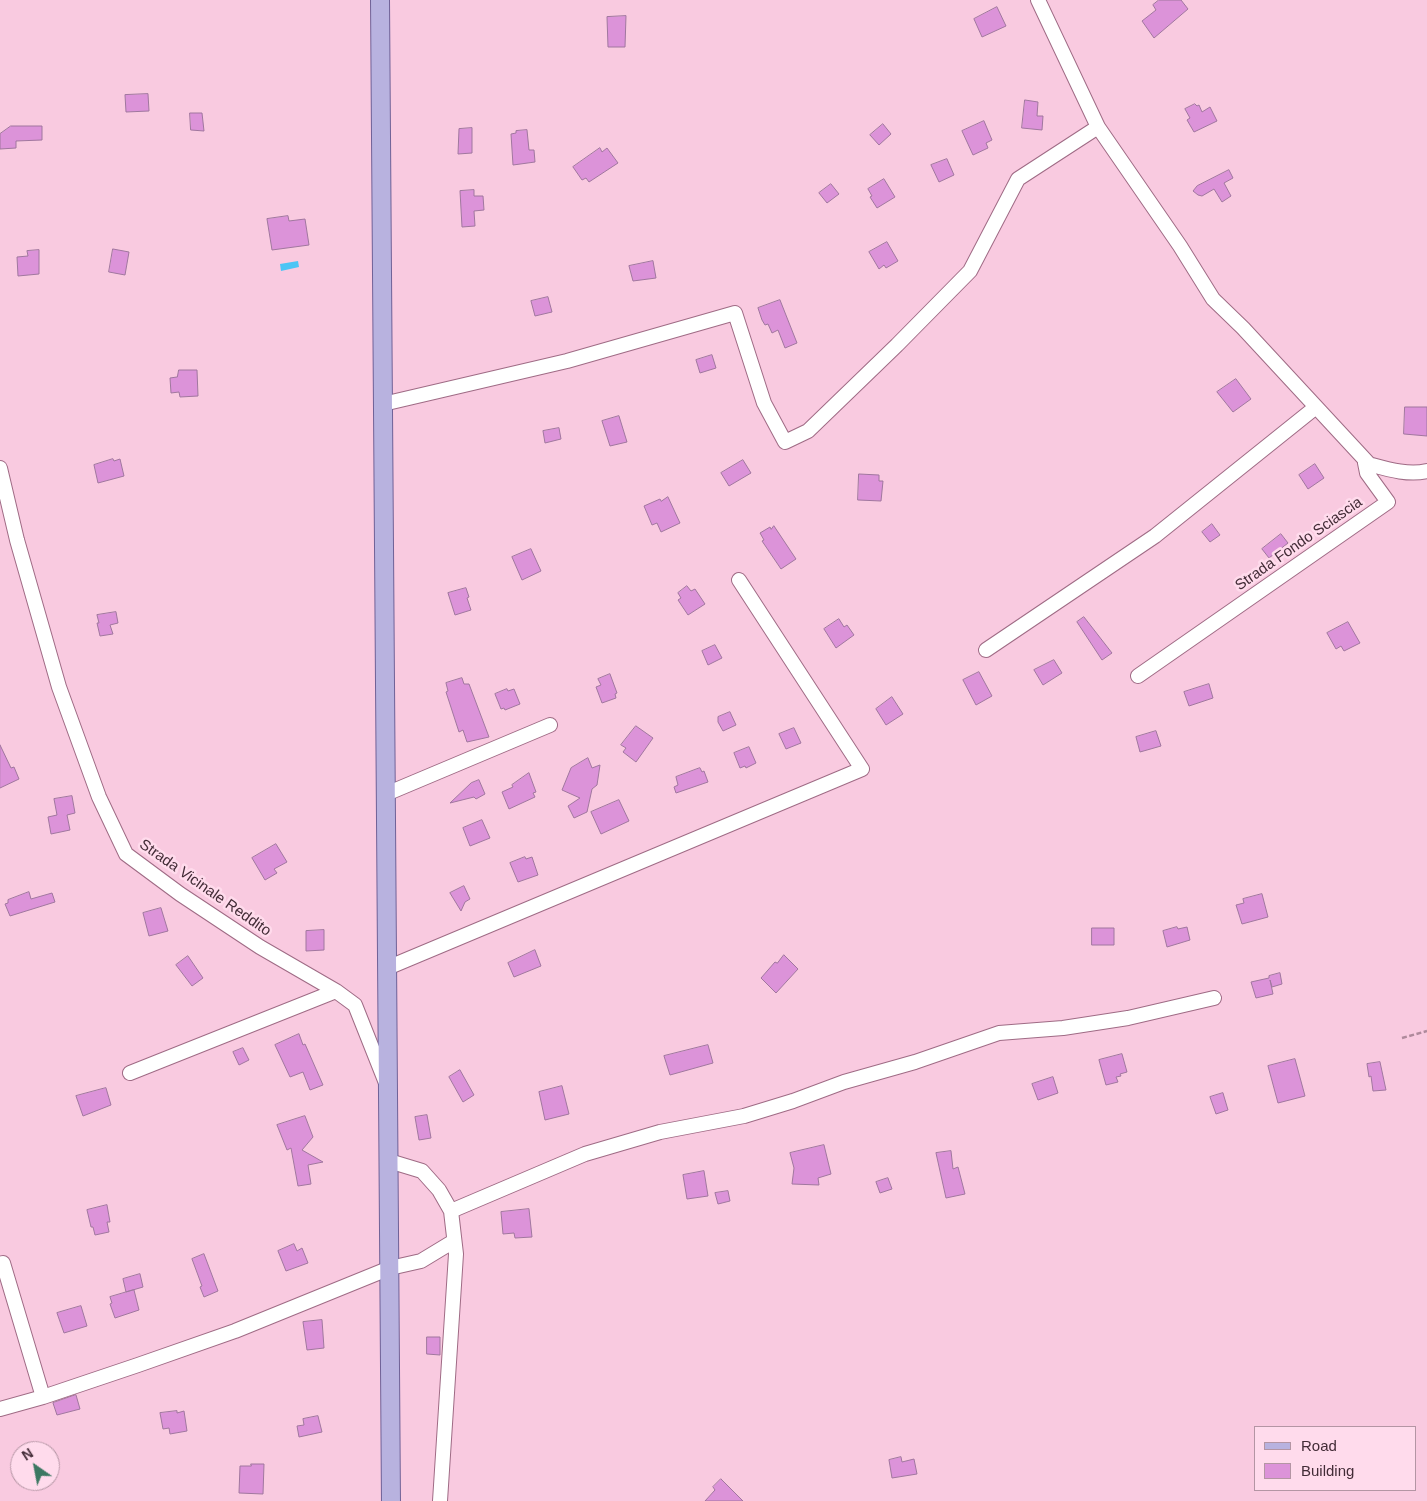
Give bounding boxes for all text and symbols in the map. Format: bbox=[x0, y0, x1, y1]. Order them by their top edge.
street label: Strada Fondo Sciascia bbox=[1232, 493, 1366, 595]
street label: Strada Vicinale Reddito bbox=[136, 836, 274, 940]
legend bbox=[1254, 1426, 1417, 1491]
text: Road bbox=[1301, 1437, 1337, 1454]
north arrow bbox=[10, 1441, 60, 1491]
text: N bbox=[19, 1445, 36, 1464]
text: Building bbox=[1301, 1462, 1354, 1479]

